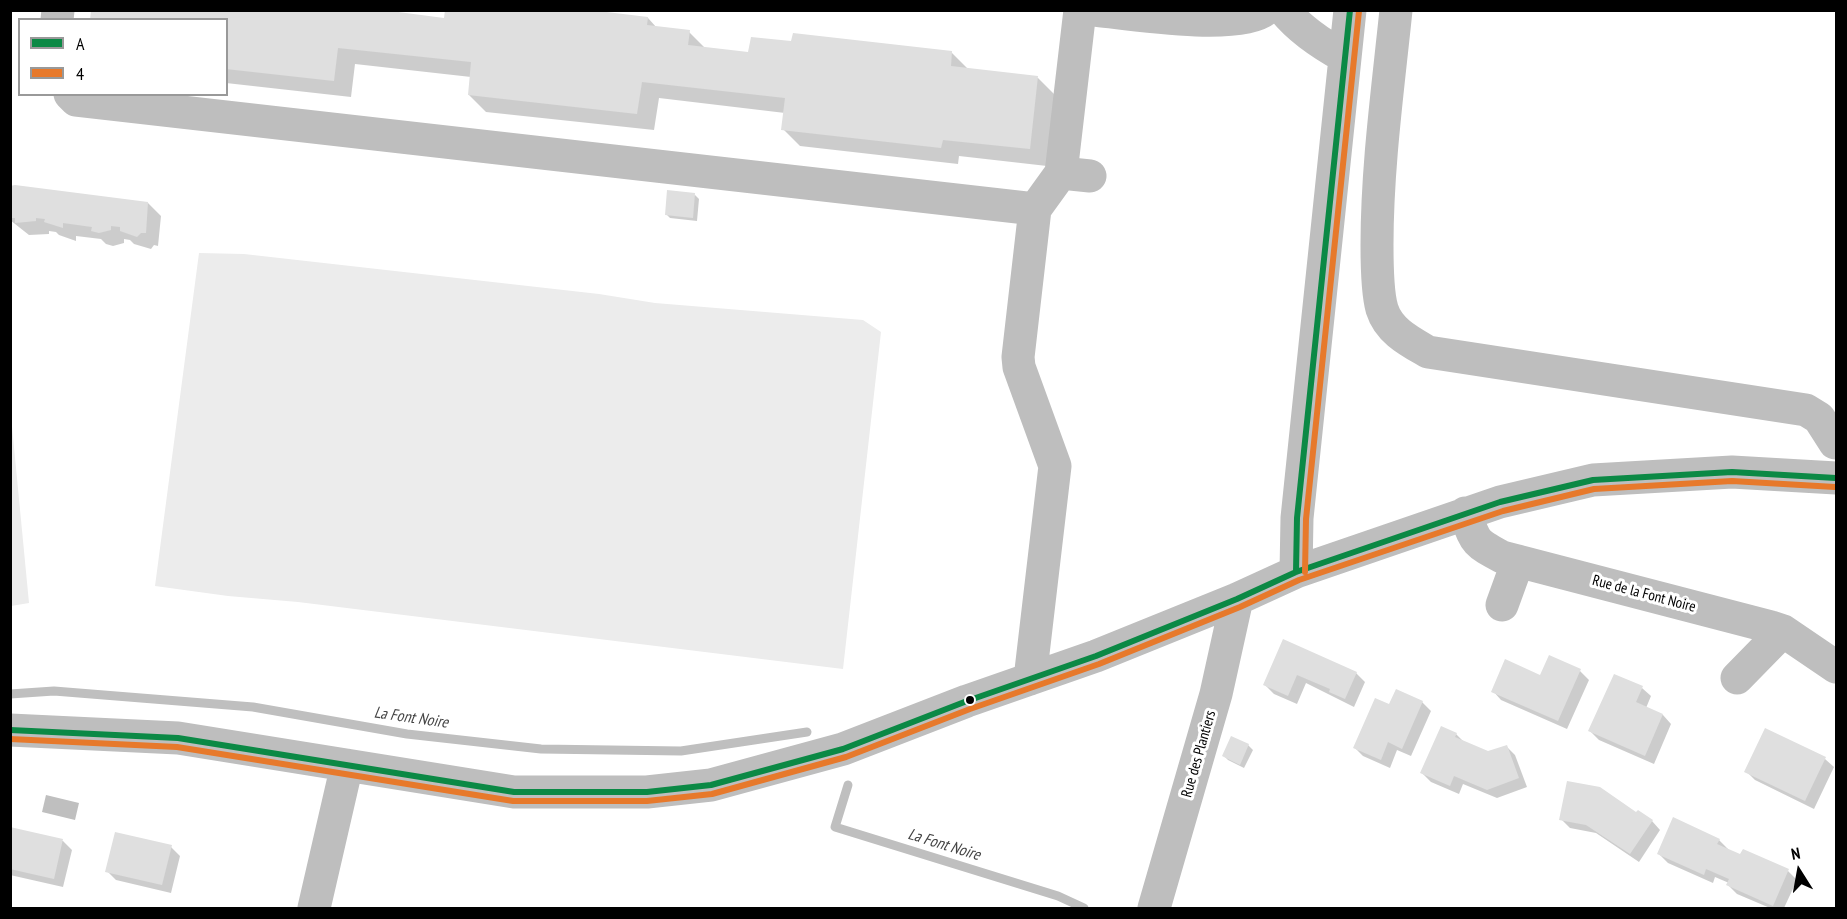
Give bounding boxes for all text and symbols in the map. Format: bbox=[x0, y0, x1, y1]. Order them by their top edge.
legend bbox=[18, 18, 228, 96]
text: A bbox=[76, 32, 85, 55]
text: 4 bbox=[76, 62, 84, 85]
street label: Rue de la Font Noire bbox=[1590, 572, 1698, 616]
unlabelled marker bbox=[964, 694, 976, 706]
water label: La Font Noire bbox=[373, 703, 449, 733]
street label: Rue des Plantiers bbox=[1178, 708, 1220, 800]
water label: La Font Noire bbox=[906, 825, 982, 865]
north arrow bbox=[1769, 841, 1829, 901]
text: N bbox=[1789, 843, 1802, 864]

